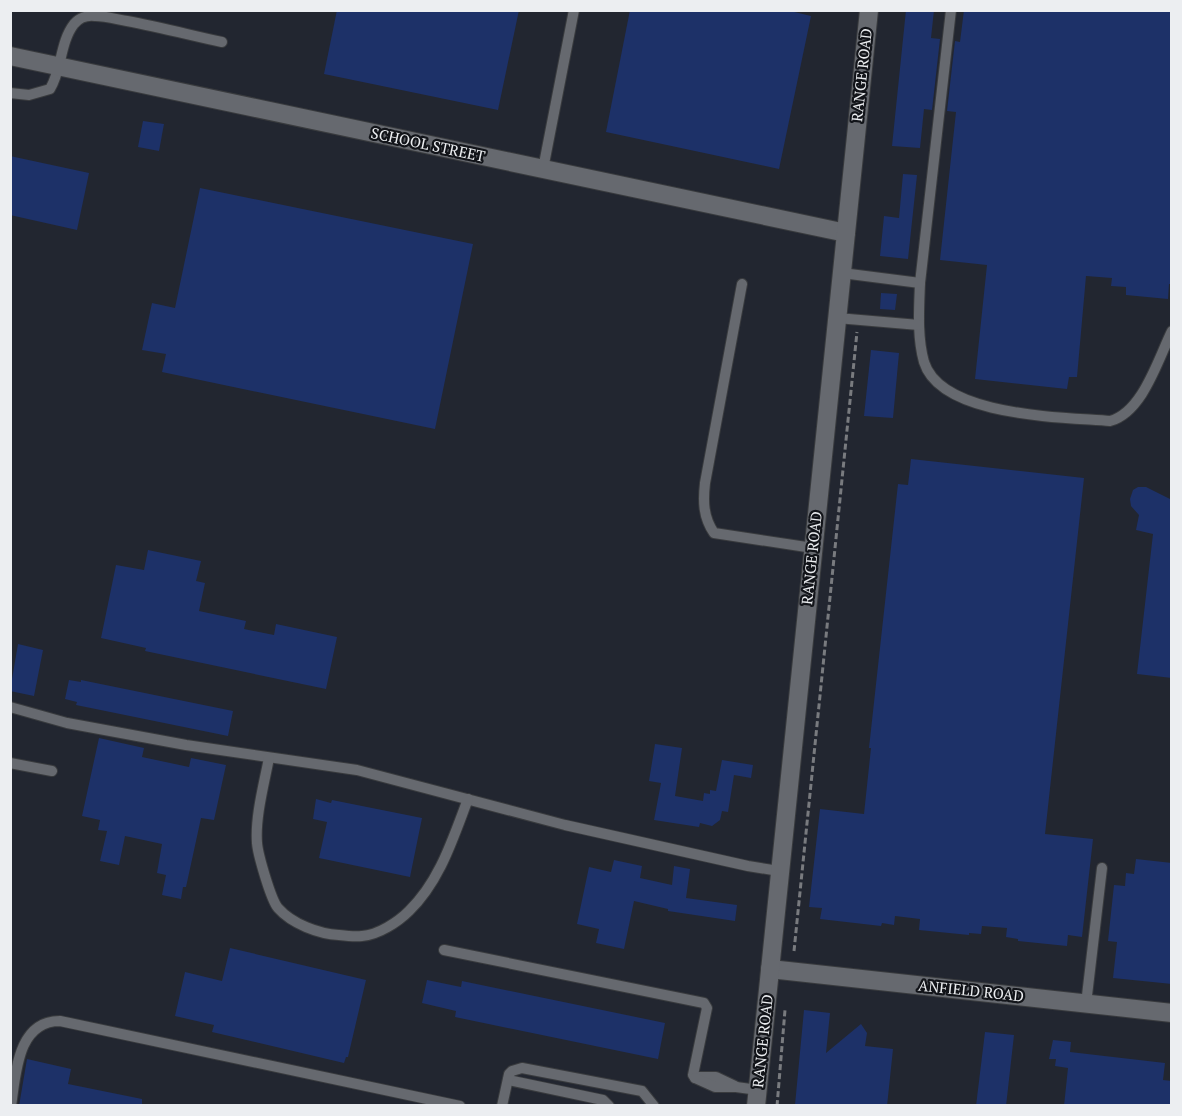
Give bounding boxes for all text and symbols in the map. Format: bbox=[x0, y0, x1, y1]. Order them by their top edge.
street label: RANGE ROAD bbox=[846, 27, 876, 123]
street label: SCHOOL STREET bbox=[369, 122, 487, 166]
street label: RANGE ROAD bbox=[796, 510, 826, 606]
street label: ANFIELD ROAD bbox=[917, 975, 1025, 1005]
street label: RANGE ROAD bbox=[747, 993, 777, 1089]

